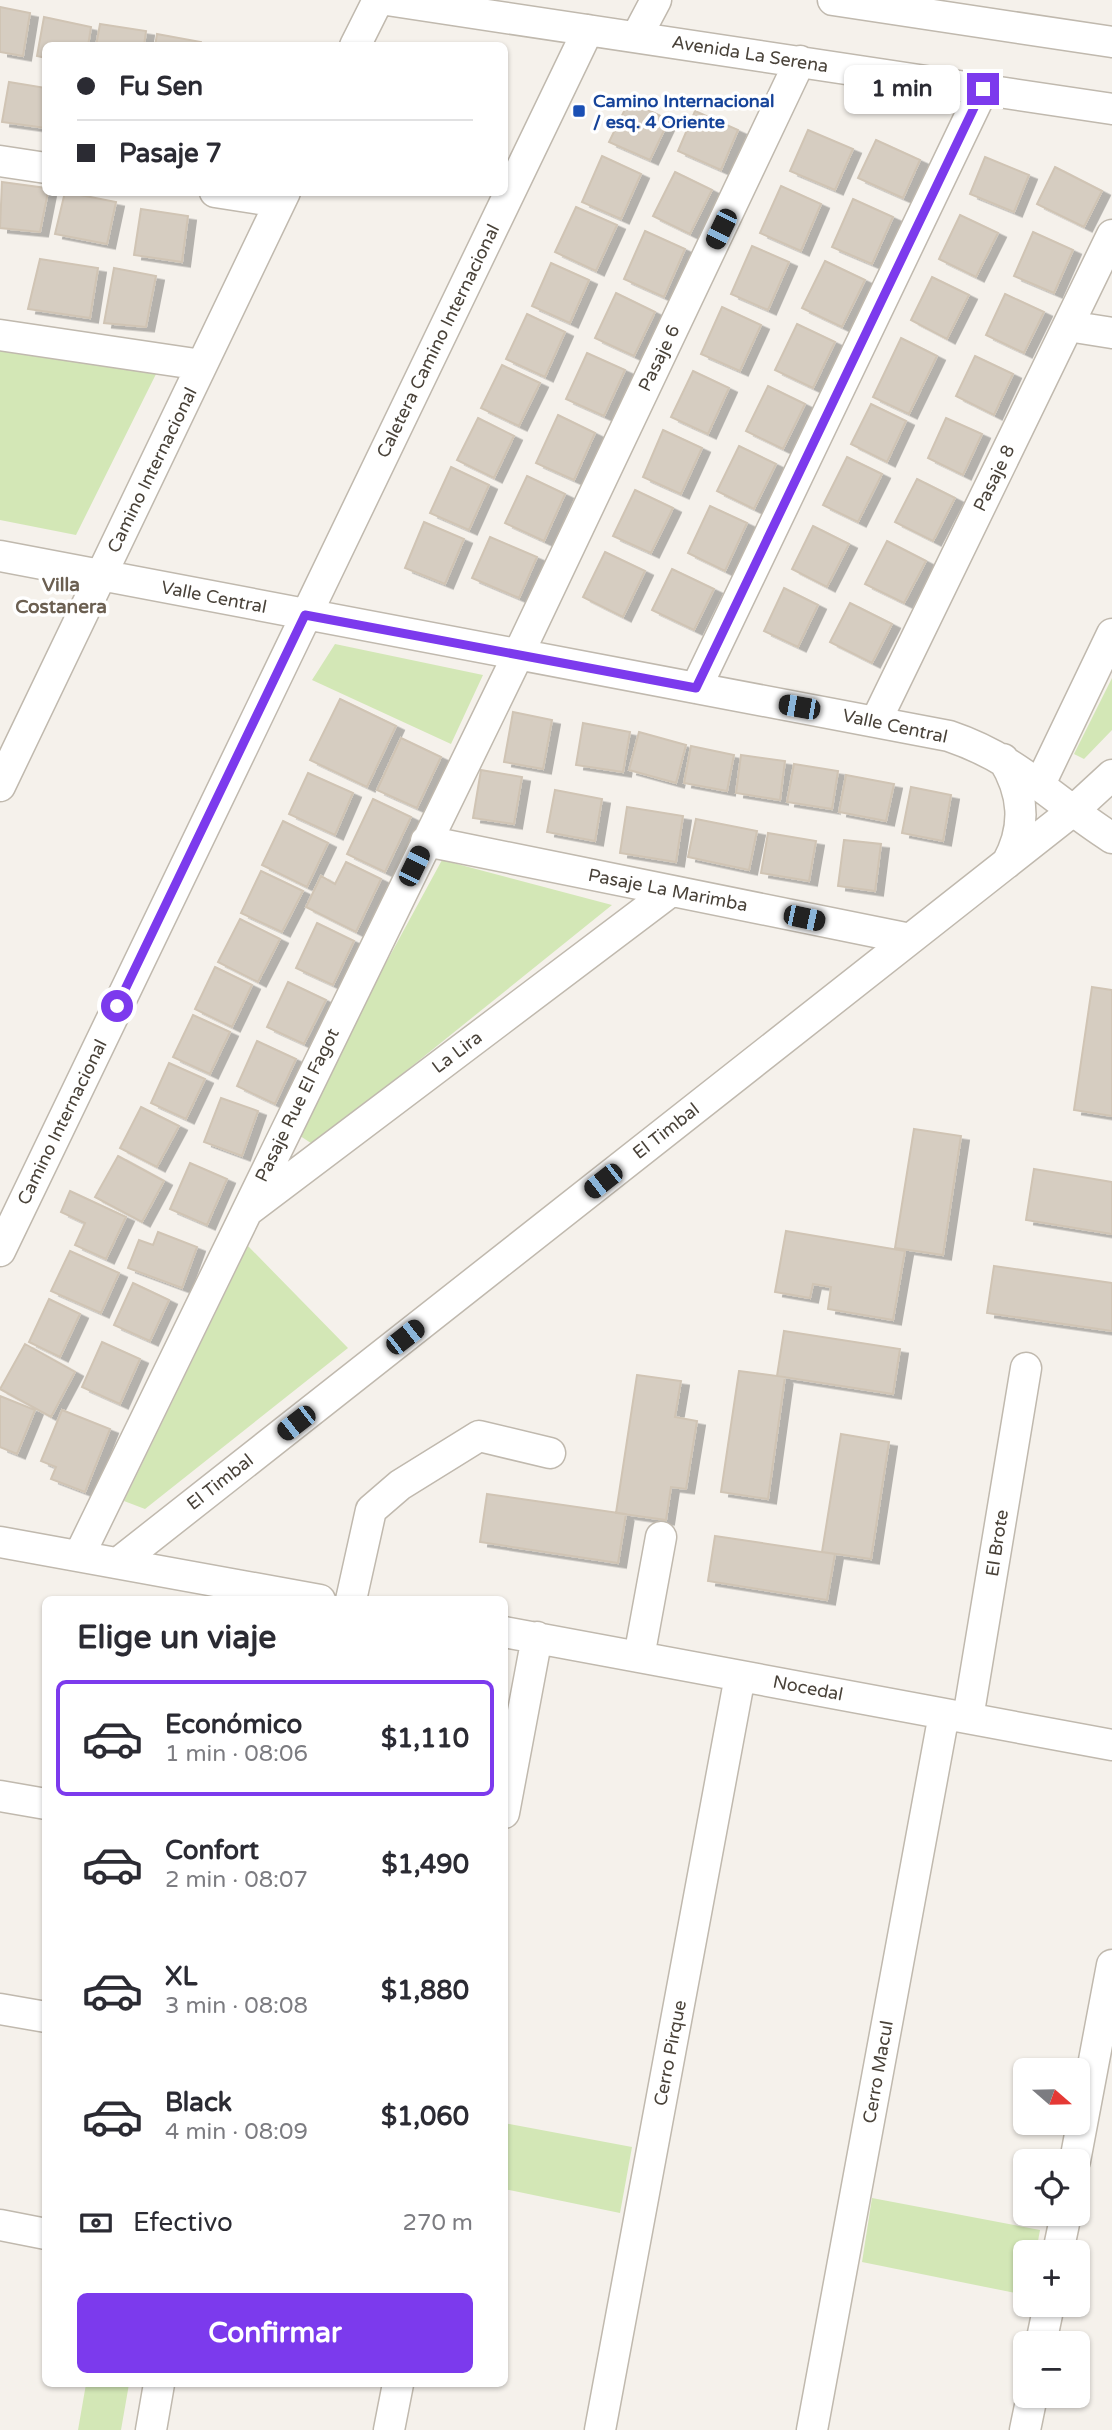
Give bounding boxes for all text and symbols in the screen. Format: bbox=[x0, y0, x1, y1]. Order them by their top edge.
street label: Avenida La Serena bbox=[670, 31, 830, 77]
callout: 1 min bbox=[843, 64, 958, 114]
text: Fu Sen bbox=[119, 71, 203, 102]
route end bbox=[967, 73, 999, 105]
text: 1 min bbox=[871, 75, 933, 103]
place label: Camino Internacional / esq. 4 Oriente bbox=[593, 90, 774, 133]
marker: Camino Internacional / esq. 4 Oriente bbox=[571, 103, 587, 119]
text: Pasaje 7 bbox=[119, 138, 222, 169]
car bbox=[703, 206, 740, 252]
street label: Caletera Camino Internacional bbox=[372, 221, 504, 461]
street label: Pasaje 6 bbox=[633, 321, 685, 395]
street label: Camino Internacional bbox=[102, 384, 202, 556]
street label: Pasaje 8 bbox=[968, 441, 1020, 515]
district label: Villa Costanera bbox=[15, 574, 107, 618]
street label: Valle Central bbox=[159, 576, 269, 618]
car bbox=[777, 693, 822, 721]
street label: Valle Central bbox=[840, 704, 950, 748]
car bbox=[396, 843, 433, 889]
street label: Pasaje La Marimba bbox=[586, 864, 750, 916]
car bbox=[782, 903, 827, 933]
route start bbox=[101, 990, 133, 1022]
street label: Pasaje Rue El Fagot bbox=[250, 1025, 344, 1185]
street label: La Lira bbox=[428, 1026, 486, 1078]
street label: Camino Internacional bbox=[12, 1036, 112, 1208]
street label: El Timbal bbox=[628, 1098, 704, 1164]
car bbox=[580, 1160, 627, 1202]
car bbox=[382, 1316, 429, 1358]
car bbox=[273, 1402, 320, 1444]
street label: El Timbal bbox=[182, 1449, 258, 1515]
street label: El Brote bbox=[981, 1508, 1013, 1578]
text: Elige un viaje bbox=[77, 1619, 276, 1657]
street label: Nocedal bbox=[771, 1670, 845, 1706]
icon: car bbox=[81, 1707, 144, 1770]
text: Económico bbox=[165, 1709, 302, 1740]
text: $1,110 bbox=[381, 1723, 469, 1754]
text: 1 min · 08:06 bbox=[165, 1740, 308, 1768]
icon: car bbox=[81, 1833, 144, 1896]
text: Confort bbox=[165, 1835, 259, 1866]
text: $1,490 bbox=[381, 1849, 469, 1880]
text: 2 min · 08:07 bbox=[165, 1866, 308, 1894]
icon: car bbox=[81, 1959, 144, 2022]
text: XL bbox=[165, 1961, 197, 1992]
text: $1,880 bbox=[381, 1975, 469, 2006]
text: 3 min · 08:08 bbox=[165, 1992, 308, 2020]
street label: Cerro Pirque bbox=[649, 1998, 691, 2108]
street label: Cerro Macul bbox=[858, 2019, 898, 2125]
north arrow bbox=[1013, 2058, 1090, 2135]
map controls bbox=[1013, 2058, 1090, 2408]
icon: car bbox=[81, 2085, 144, 2148]
text: Black bbox=[165, 2087, 232, 2118]
text: $1,060 bbox=[381, 2101, 469, 2132]
text: 4 min · 08:09 bbox=[165, 2118, 308, 2146]
button: locate bbox=[1013, 2149, 1090, 2226]
icon: cash bbox=[77, 2204, 115, 2242]
text: Efectivo bbox=[133, 2207, 233, 2238]
text: 270 m bbox=[403, 2209, 473, 2237]
button: + bbox=[1013, 2240, 1090, 2317]
button: Confirmar bbox=[77, 2293, 473, 2373]
button: − bbox=[1013, 2331, 1090, 2408]

